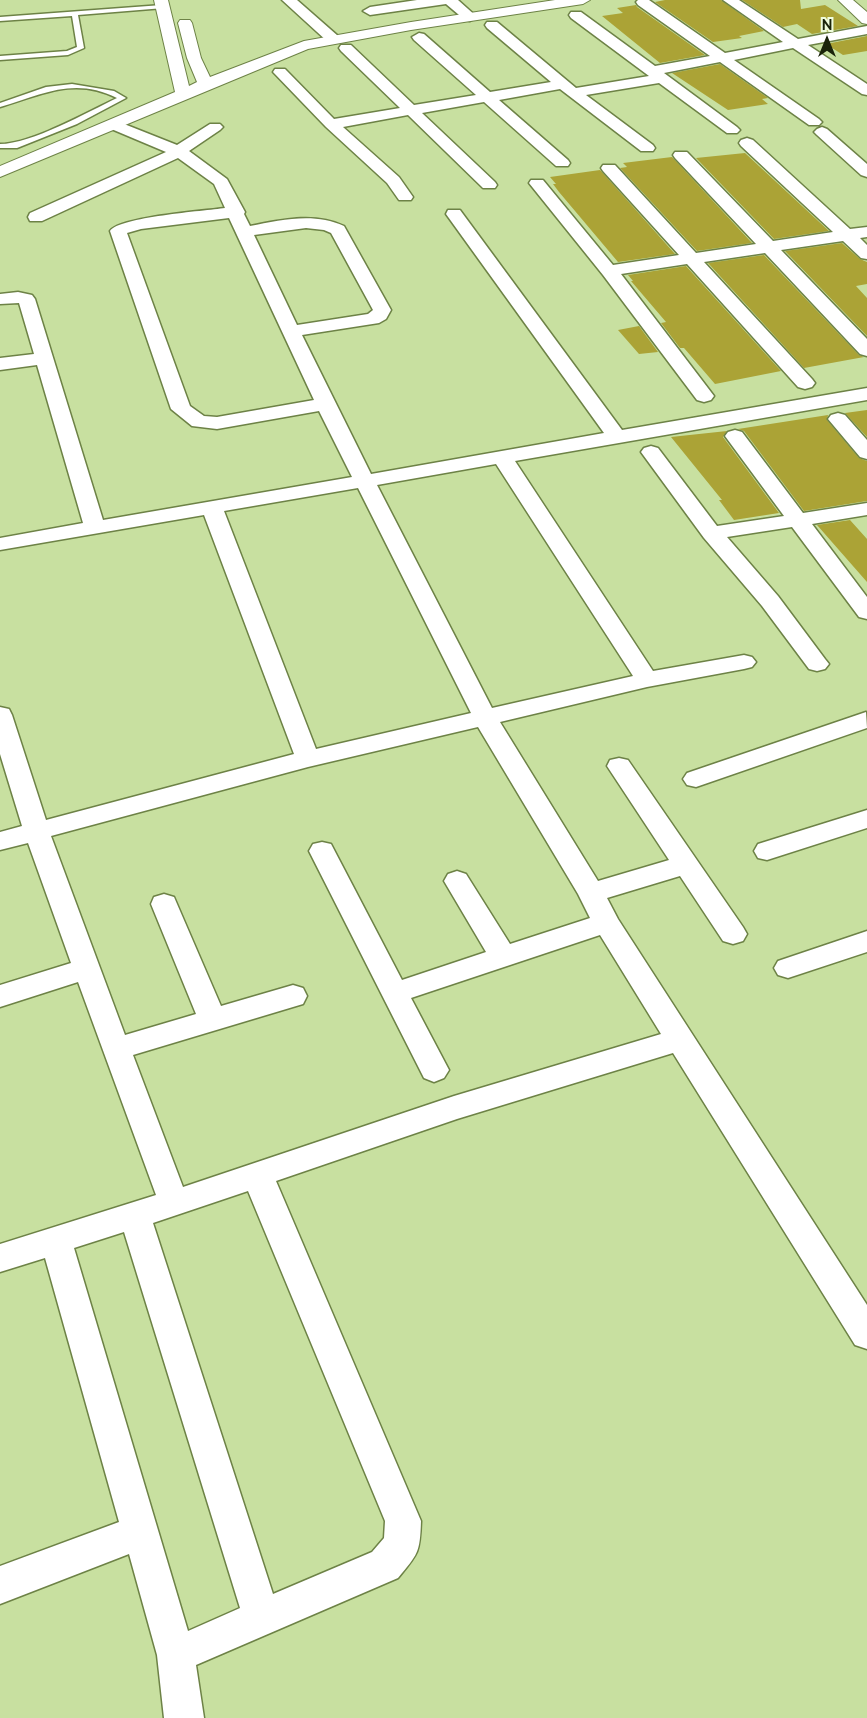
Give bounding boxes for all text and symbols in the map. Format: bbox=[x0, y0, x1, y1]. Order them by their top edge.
north arrow bbox=[802, 15, 852, 65]
text: N bbox=[822, 17, 832, 33]

